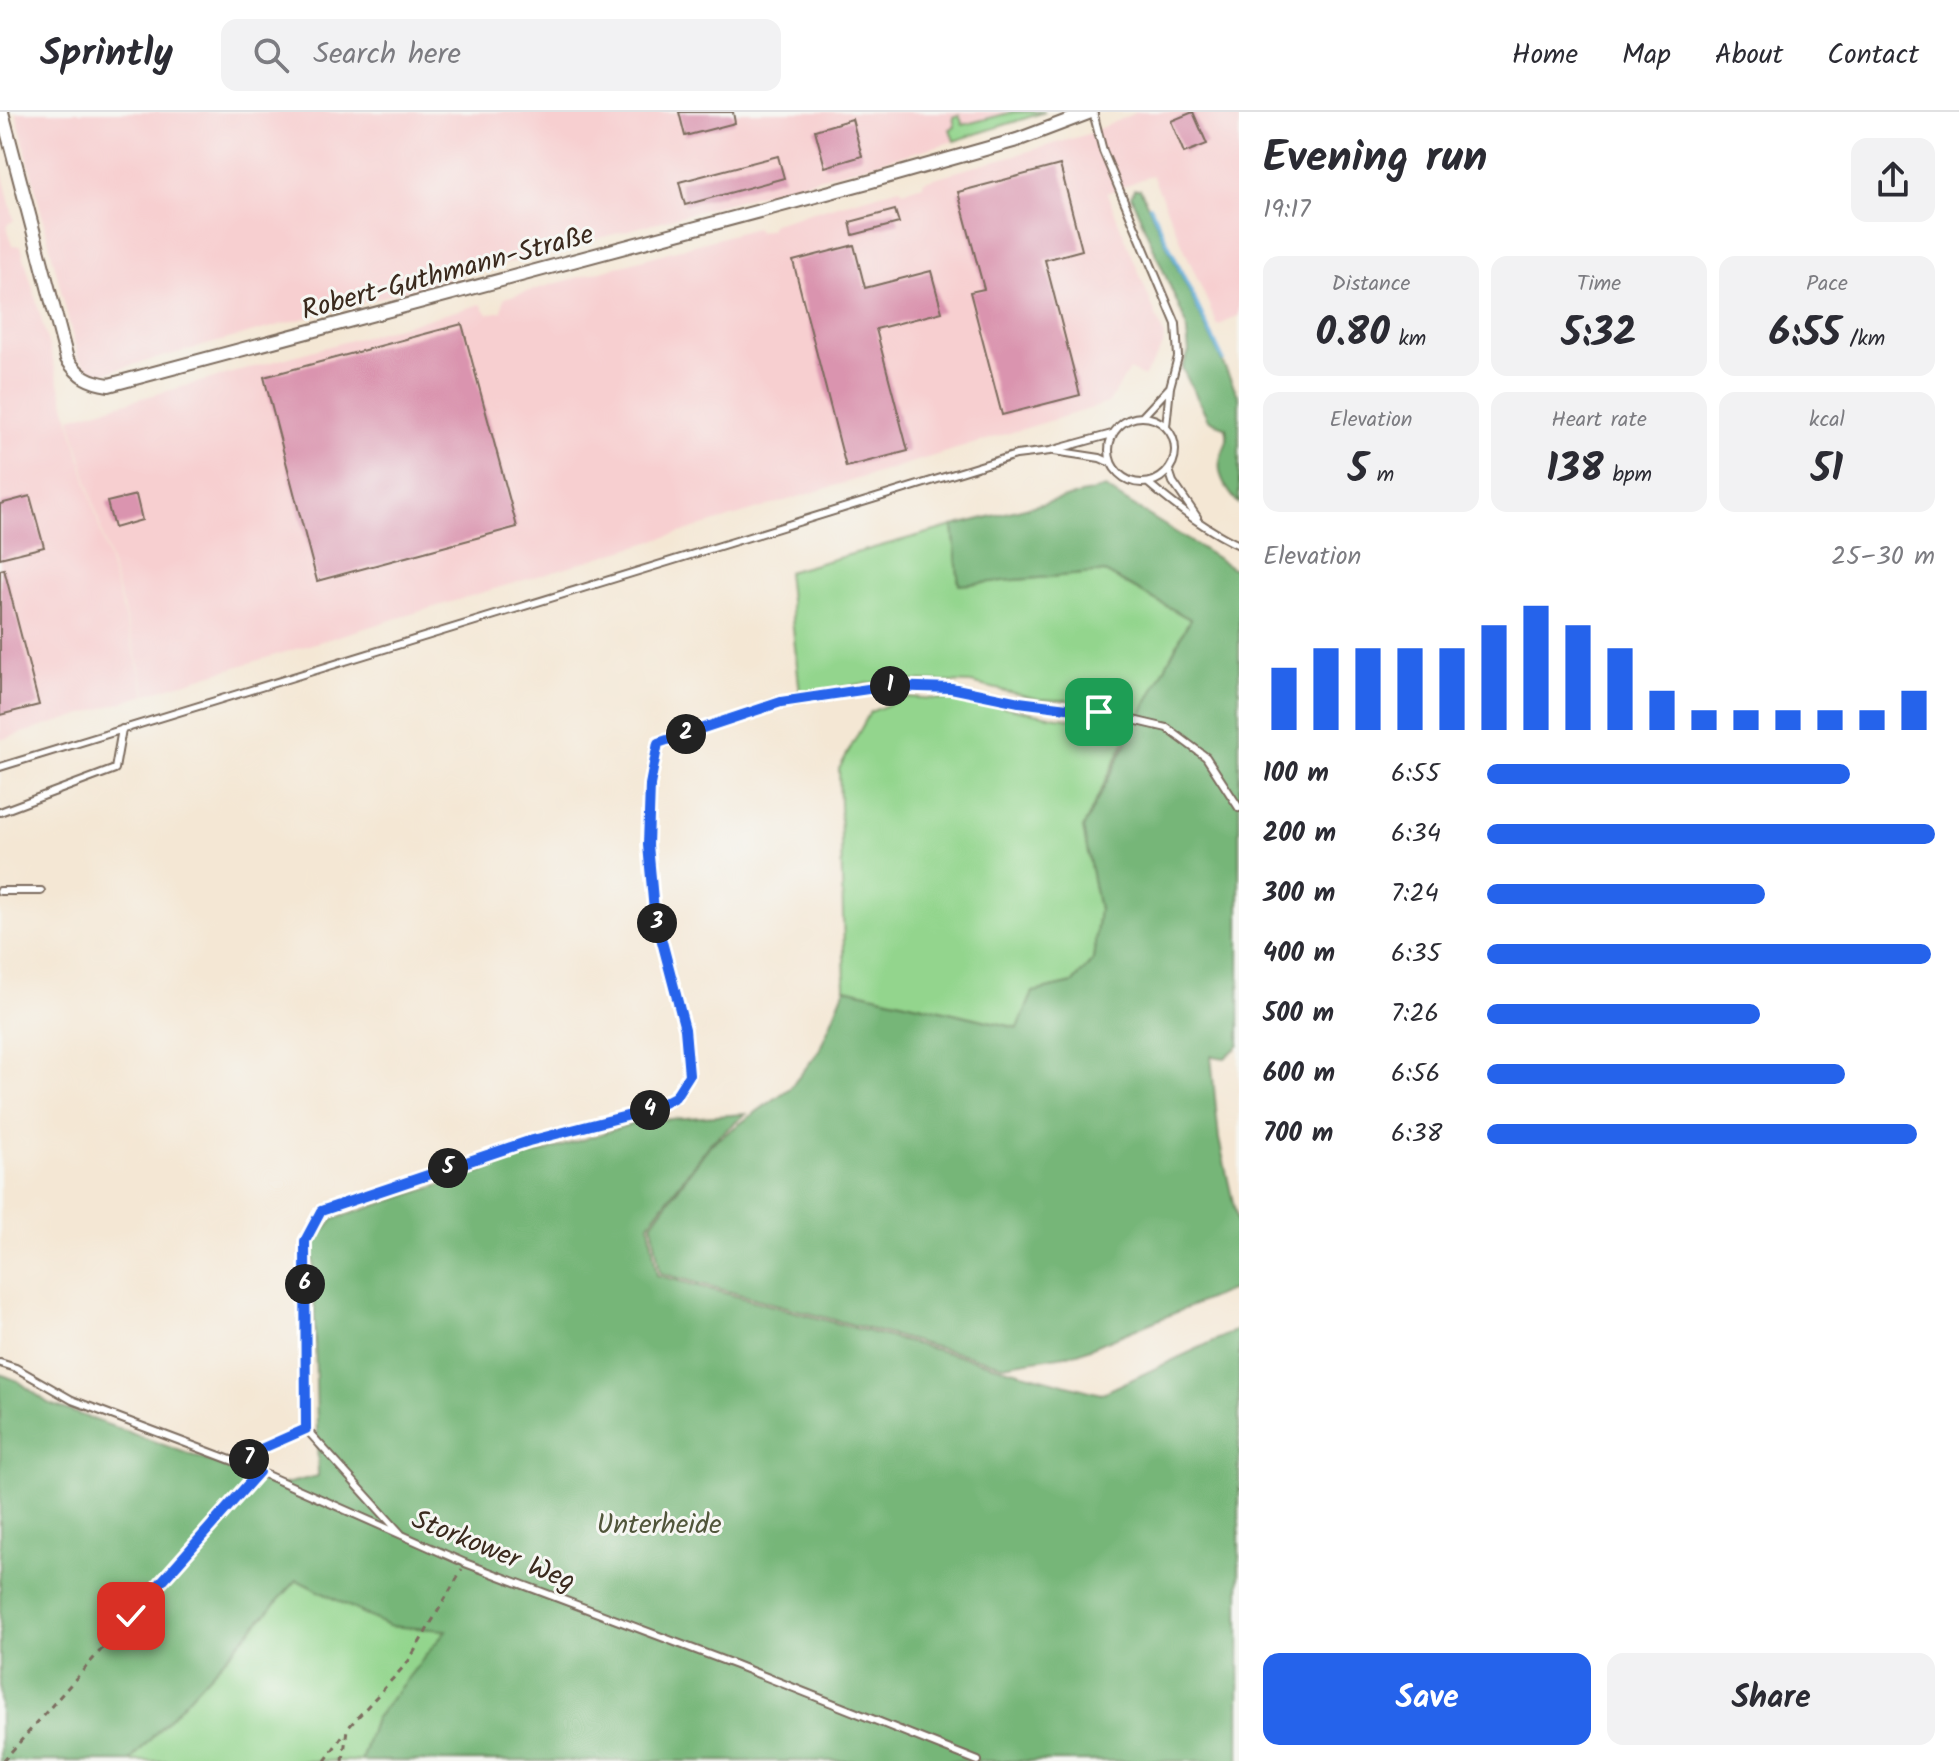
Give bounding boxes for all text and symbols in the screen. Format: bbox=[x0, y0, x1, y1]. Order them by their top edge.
search box bbox=[221, 19, 781, 91]
text: Sprintly bbox=[40, 25, 173, 85]
text: Search here bbox=[313, 31, 461, 79]
icon: search bbox=[249, 33, 293, 77]
text: Home bbox=[1512, 33, 1578, 78]
text: Map bbox=[1622, 33, 1671, 78]
text: About bbox=[1715, 33, 1783, 78]
text: Contact bbox=[1827, 33, 1919, 78]
text: Evening run bbox=[1263, 124, 1487, 194]
button: share bbox=[1851, 138, 1935, 222]
text: 19:17 bbox=[1263, 189, 1310, 231]
street label: Robert-Guthmann-Straße bbox=[296, 213, 599, 334]
text: Distance bbox=[1331, 267, 1411, 302]
text: Time bbox=[1577, 267, 1621, 302]
text: Pace bbox=[1806, 267, 1848, 302]
text: 0.80 bbox=[1316, 302, 1390, 366]
text: 5:32 bbox=[1561, 302, 1637, 366]
text: 6:55 bbox=[1769, 302, 1841, 366]
text: km bbox=[1390, 322, 1426, 357]
text: /km bbox=[1841, 322, 1885, 357]
text: Elevation bbox=[1329, 403, 1413, 438]
text: Heart rate bbox=[1551, 403, 1647, 438]
text: kcal bbox=[1809, 403, 1845, 438]
text: 5 bbox=[1348, 438, 1368, 502]
text: 138 bbox=[1546, 438, 1604, 502]
text: 51 bbox=[1811, 438, 1843, 502]
text: m bbox=[1368, 458, 1394, 493]
text: bpm bbox=[1604, 458, 1652, 493]
text: Elevation bbox=[1263, 536, 1361, 578]
text: 25–30 m bbox=[1831, 536, 1935, 578]
pin: 1 bbox=[870, 666, 910, 706]
text: 1 bbox=[887, 668, 893, 703]
pin bbox=[1065, 678, 1133, 746]
icon: arrive bbox=[1077, 690, 1121, 734]
pin: 2 bbox=[666, 714, 706, 754]
text: 2 bbox=[680, 716, 692, 751]
text: 100 m bbox=[1263, 753, 1329, 795]
text: 6:55 bbox=[1391, 753, 1440, 795]
text: 200 m bbox=[1263, 813, 1336, 855]
text: 6:34 bbox=[1391, 813, 1441, 855]
text: 300 m bbox=[1263, 873, 1335, 915]
text: 7:24 bbox=[1391, 873, 1439, 915]
pin: 3 bbox=[637, 903, 677, 943]
text: 3 bbox=[651, 905, 663, 940]
text: 400 m bbox=[1263, 933, 1335, 975]
text: 6:35 bbox=[1391, 933, 1441, 975]
text: 500 m bbox=[1263, 993, 1334, 1035]
text: 7:26 bbox=[1391, 993, 1439, 1035]
text: 600 m bbox=[1263, 1053, 1335, 1095]
text: 6:56 bbox=[1391, 1053, 1440, 1095]
pin: 4 bbox=[630, 1090, 670, 1130]
text: 4 bbox=[644, 1092, 656, 1127]
text: 700 m bbox=[1263, 1113, 1333, 1155]
text: 6:38 bbox=[1391, 1113, 1442, 1155]
pin: 5 bbox=[428, 1148, 468, 1188]
text: 5 bbox=[442, 1150, 454, 1185]
pin: 6 bbox=[285, 1264, 325, 1304]
text: 6 bbox=[299, 1266, 311, 1301]
pin: 7 bbox=[229, 1439, 269, 1479]
text: 7 bbox=[244, 1441, 254, 1476]
street label: Storkower Weg bbox=[404, 1498, 582, 1605]
park label: Unterheide bbox=[596, 1503, 722, 1548]
pin bbox=[97, 1582, 165, 1650]
icon: check bbox=[109, 1594, 153, 1638]
button: Save bbox=[1263, 1653, 1591, 1745]
button: Share bbox=[1607, 1653, 1935, 1745]

